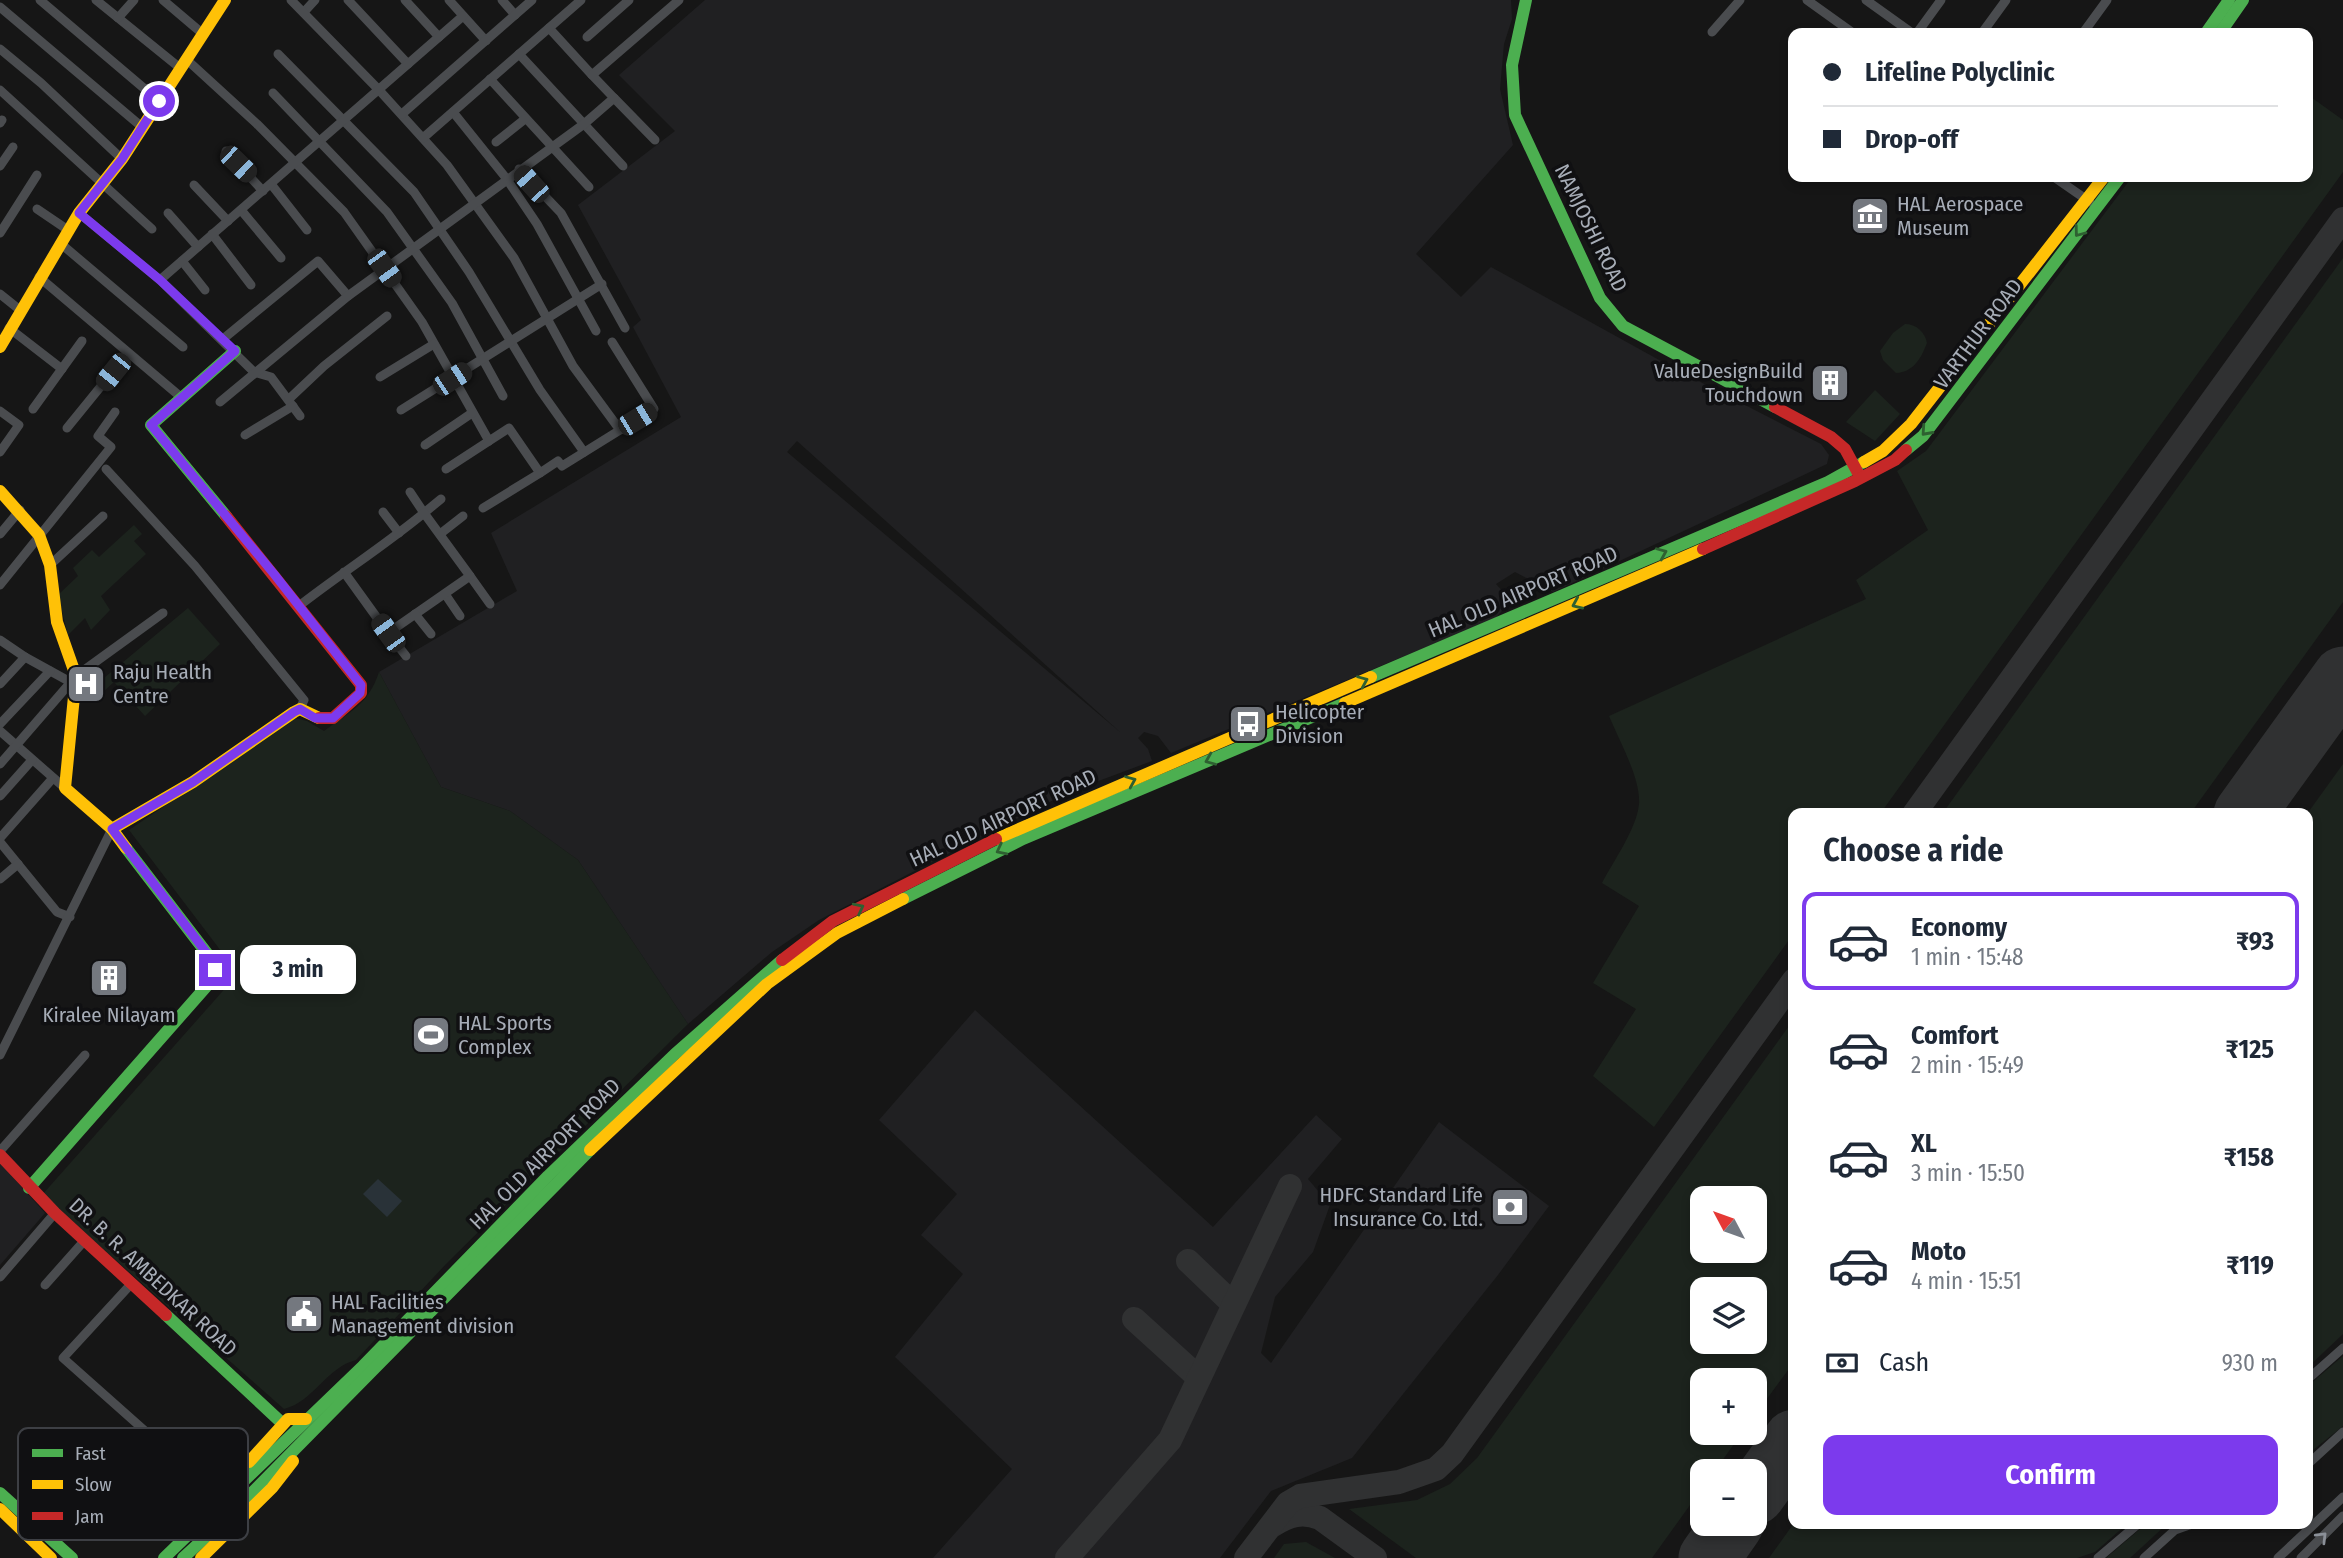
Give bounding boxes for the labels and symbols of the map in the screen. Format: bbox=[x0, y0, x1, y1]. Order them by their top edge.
route start bbox=[143, 85, 175, 117]
car bbox=[216, 142, 261, 186]
street label: NAMJOSHI ROAD bbox=[1549, 160, 1633, 296]
car bbox=[510, 161, 553, 207]
place label: HAL Aerospace Museum bbox=[1897, 191, 2023, 241]
museum icon: HAL Aerospace Museum bbox=[1849, 195, 1891, 237]
one-way arrow bbox=[2075, 224, 2088, 237]
car bbox=[364, 245, 405, 291]
street label: VARTHUR ROAD bbox=[1928, 274, 2028, 394]
car bbox=[92, 349, 135, 395]
place label: ValueDesignBuild Touchdown bbox=[1654, 358, 1803, 408]
car bbox=[429, 359, 476, 399]
building icon: ValueDesignBuild Touchdown bbox=[1809, 362, 1851, 404]
car bbox=[614, 399, 661, 439]
one-way arrow bbox=[1921, 423, 1934, 436]
street label: HAL OLD AIRPORT ROAD bbox=[1425, 540, 1621, 644]
one-way arrow bbox=[1655, 548, 1667, 562]
one-way arrow bbox=[1572, 596, 1585, 610]
car bbox=[368, 610, 409, 656]
place label: Raju Health Centre bbox=[113, 659, 212, 709]
hospital icon: Raju Health Centre bbox=[65, 663, 107, 705]
one-way arrow bbox=[1355, 675, 1368, 689]
place label: Helicopter Division bbox=[1275, 699, 1365, 749]
bus stop icon: Helicopter Division bbox=[1227, 703, 1269, 745]
one-way arrow bbox=[1205, 752, 1217, 766]
street label: HAL OLD AIRPORT ROAD bbox=[906, 763, 1100, 873]
one-way arrow bbox=[1124, 775, 1136, 789]
one-way arrow bbox=[996, 842, 1009, 856]
one-way arrow bbox=[852, 903, 864, 917]
callout: 3 min bbox=[240, 946, 355, 995]
route end bbox=[199, 954, 231, 986]
building icon: Kiralee Nilayam bbox=[88, 957, 130, 999]
place label: Kiralee Nilayam bbox=[42, 1002, 176, 1028]
place label: HAL Sports Complex bbox=[458, 1010, 552, 1060]
sports icon: HAL Sports Complex bbox=[410, 1014, 452, 1056]
street label: HAL OLD AIRPORT ROAD bbox=[464, 1073, 626, 1235]
place label: HDFC Standard Life Insurance Co. Ltd. bbox=[1319, 1182, 1483, 1232]
bank icon: HDFC Standard Life Insurance Co. Ltd. bbox=[1489, 1186, 1531, 1228]
north arrow bbox=[1690, 1186, 1768, 1264]
street label: DR. B. R. AMBEDKAR ROAD bbox=[64, 1192, 242, 1362]
place label: HAL Facilities Management division bbox=[331, 1289, 514, 1339]
public building icon: HAL Facilities Management division bbox=[283, 1293, 325, 1335]
legend bbox=[18, 1428, 248, 1540]
text: Fast bbox=[75, 1442, 106, 1465]
text: Slow bbox=[75, 1473, 112, 1496]
text: Jam bbox=[75, 1505, 104, 1528]
one-way arrow bbox=[2314, 1533, 2326, 1545]

